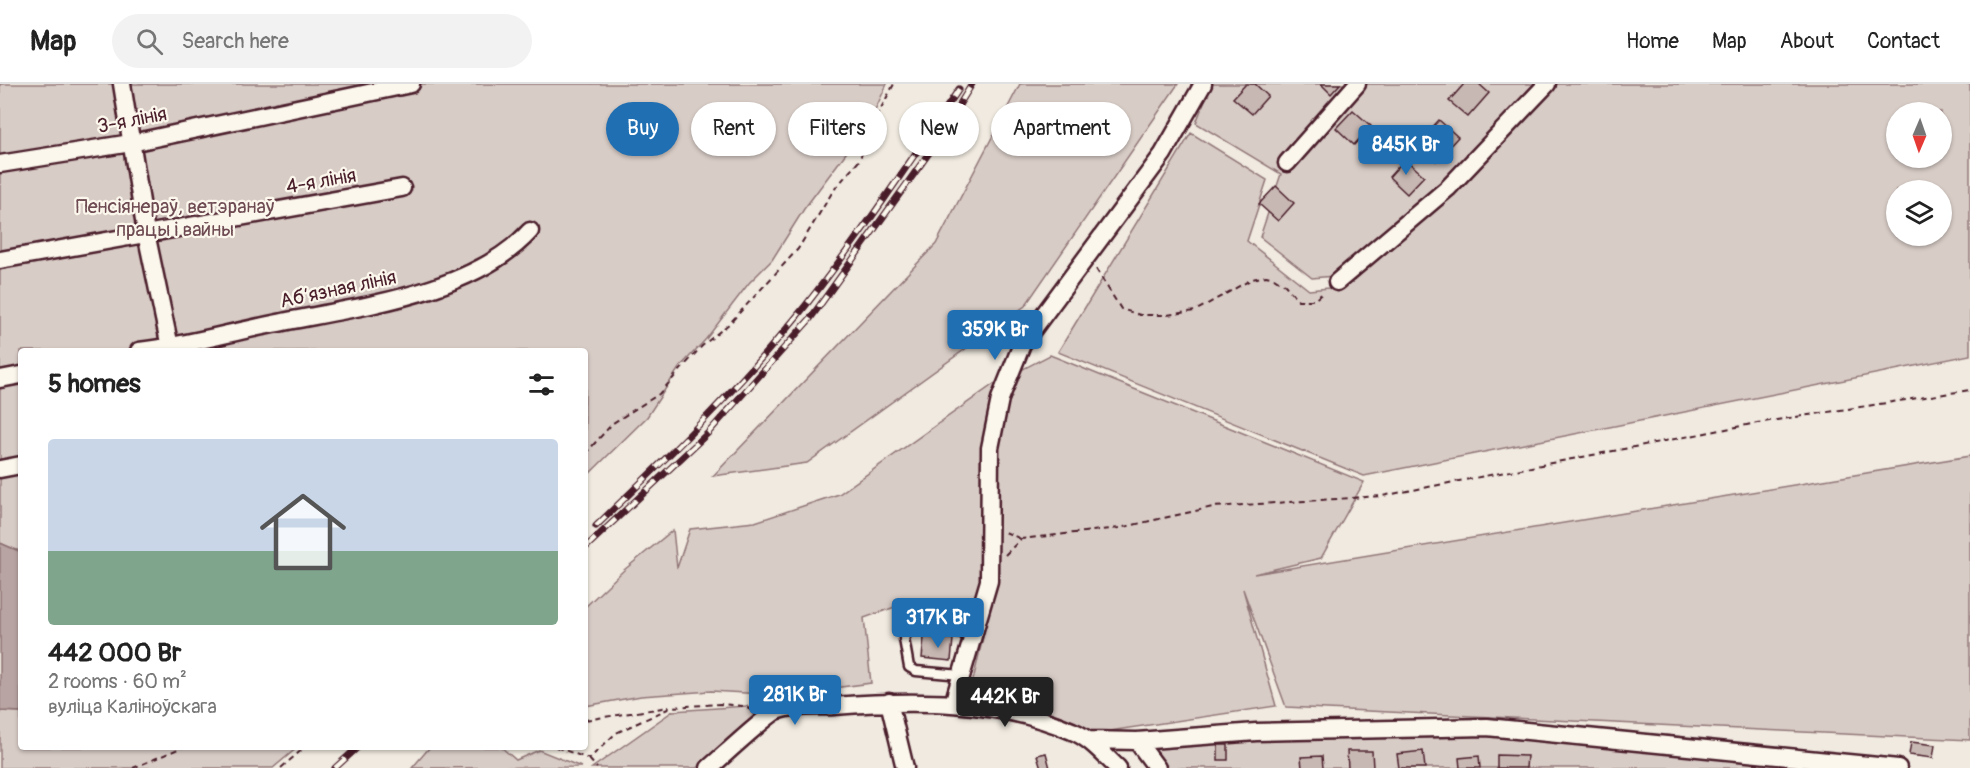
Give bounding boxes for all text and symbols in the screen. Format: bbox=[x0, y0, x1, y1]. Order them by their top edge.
search box bbox=[112, 14, 532, 68]
text: Map bbox=[30, 24, 76, 59]
icon: search bbox=[133, 25, 166, 58]
text: Search here bbox=[181, 27, 289, 55]
text: Home bbox=[1626, 28, 1679, 55]
text: Map bbox=[1712, 28, 1747, 55]
text: About bbox=[1780, 28, 1834, 55]
text: Contact bbox=[1867, 28, 1940, 55]
street label: 3-я лінія bbox=[95, 101, 169, 139]
chip: Buy bbox=[606, 102, 679, 156]
chip: Rent bbox=[691, 102, 776, 156]
chip: Filters bbox=[788, 102, 887, 156]
chip: New bbox=[899, 102, 979, 156]
chip: Apartment bbox=[991, 102, 1131, 156]
north arrow bbox=[1886, 102, 1952, 168]
map controls bbox=[1886, 102, 1952, 246]
pin: 845K Br bbox=[1351, 125, 1461, 176]
text: 845K Br bbox=[1372, 132, 1440, 157]
street label: 4-я лінія bbox=[284, 163, 358, 199]
button: layers bbox=[1886, 180, 1952, 246]
park label: Пенсіянераў, ветэранаў працы і вайны bbox=[76, 194, 275, 242]
street label: Абʼязная лінія bbox=[278, 264, 398, 314]
pin: 359K Br bbox=[940, 310, 1050, 361]
text: 359K Br bbox=[961, 317, 1029, 342]
text: 5 homes bbox=[48, 368, 141, 400]
icon: filters bbox=[525, 368, 558, 401]
icon: home bbox=[249, 478, 357, 586]
pin: 317K Br bbox=[883, 598, 993, 649]
text: 317K Br bbox=[906, 605, 970, 630]
text: 442 000 Br bbox=[48, 637, 181, 669]
text: 2 rooms · 60 m² bbox=[48, 669, 187, 694]
pin: 281K Br bbox=[740, 675, 850, 726]
pin: 442K Br bbox=[950, 677, 1060, 728]
text: 281K Br bbox=[763, 682, 827, 707]
text: 442K Br bbox=[970, 684, 1040, 709]
text: вуліца Каліноўскага bbox=[48, 694, 217, 719]

